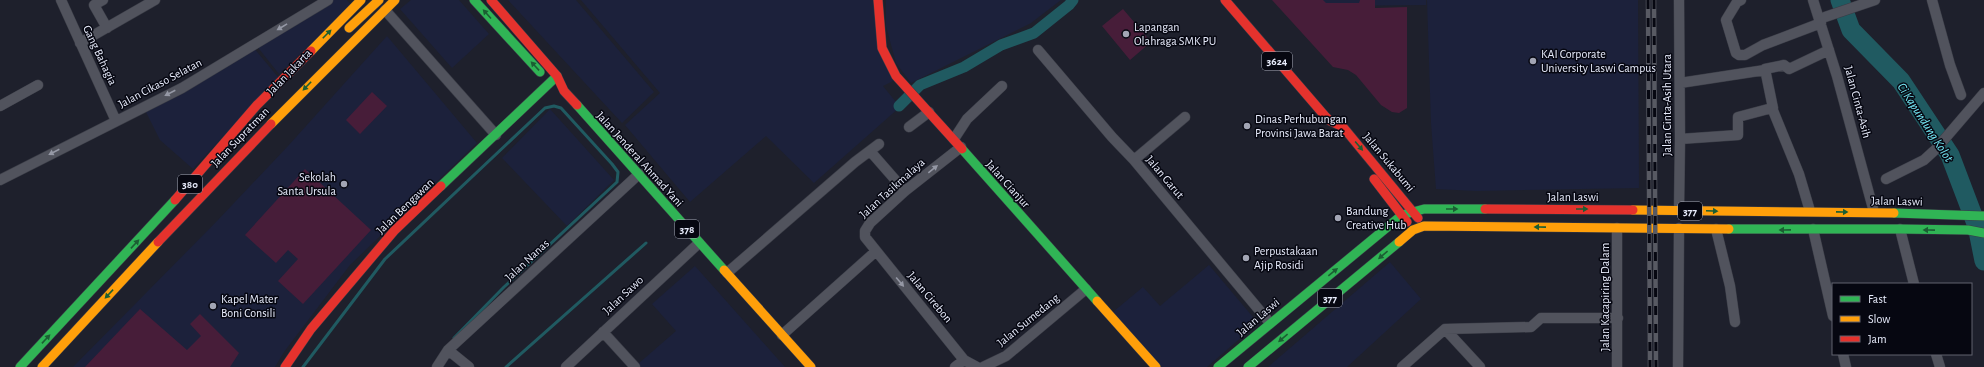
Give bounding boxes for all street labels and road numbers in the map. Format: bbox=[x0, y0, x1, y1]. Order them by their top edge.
street label: Gang Bahagia bbox=[81, 23, 119, 87]
street label: Jalan Jakarta bbox=[264, 46, 314, 97]
road number: 3624 bbox=[1262, 52, 1292, 70]
street label: Jalan Cinta-Asih Utara bbox=[1661, 54, 1673, 156]
street label: Jalan Cikaso Selatan bbox=[116, 56, 204, 110]
street label: Jalan Cinta-Asih bbox=[1843, 65, 1873, 139]
street label: Jalan Supratman bbox=[209, 105, 271, 169]
street label: Jalan Jenderal Ahmad Yani bbox=[594, 109, 686, 209]
street label: Jalan Sukabumi bbox=[1361, 130, 1417, 194]
street label: Jalan Garut bbox=[1144, 153, 1186, 201]
street label: Jalan Tasikmalaya bbox=[857, 155, 928, 221]
street label: Jalan Cianjur bbox=[983, 158, 1032, 211]
road number: 380 bbox=[178, 175, 202, 193]
street label: Jalan Bengawan bbox=[374, 176, 436, 236]
street label: Jalan Laswi bbox=[1547, 191, 1599, 203]
street label: Jalan Laswi bbox=[1871, 195, 1923, 207]
road number: 377 bbox=[1678, 202, 1702, 220]
road number: 378 bbox=[675, 220, 699, 238]
street label: Jalan Nanas bbox=[503, 237, 551, 283]
street label: Jalan Kacapiring Dalam bbox=[1599, 243, 1611, 351]
street label: Jalan Cirebon bbox=[905, 269, 955, 325]
street label: Jalan Sawo bbox=[601, 273, 646, 317]
road number: 377 bbox=[1318, 289, 1342, 307]
street label: Jalan Sumedang bbox=[995, 291, 1061, 349]
street label: Jalan Laswi bbox=[1234, 296, 1282, 338]

